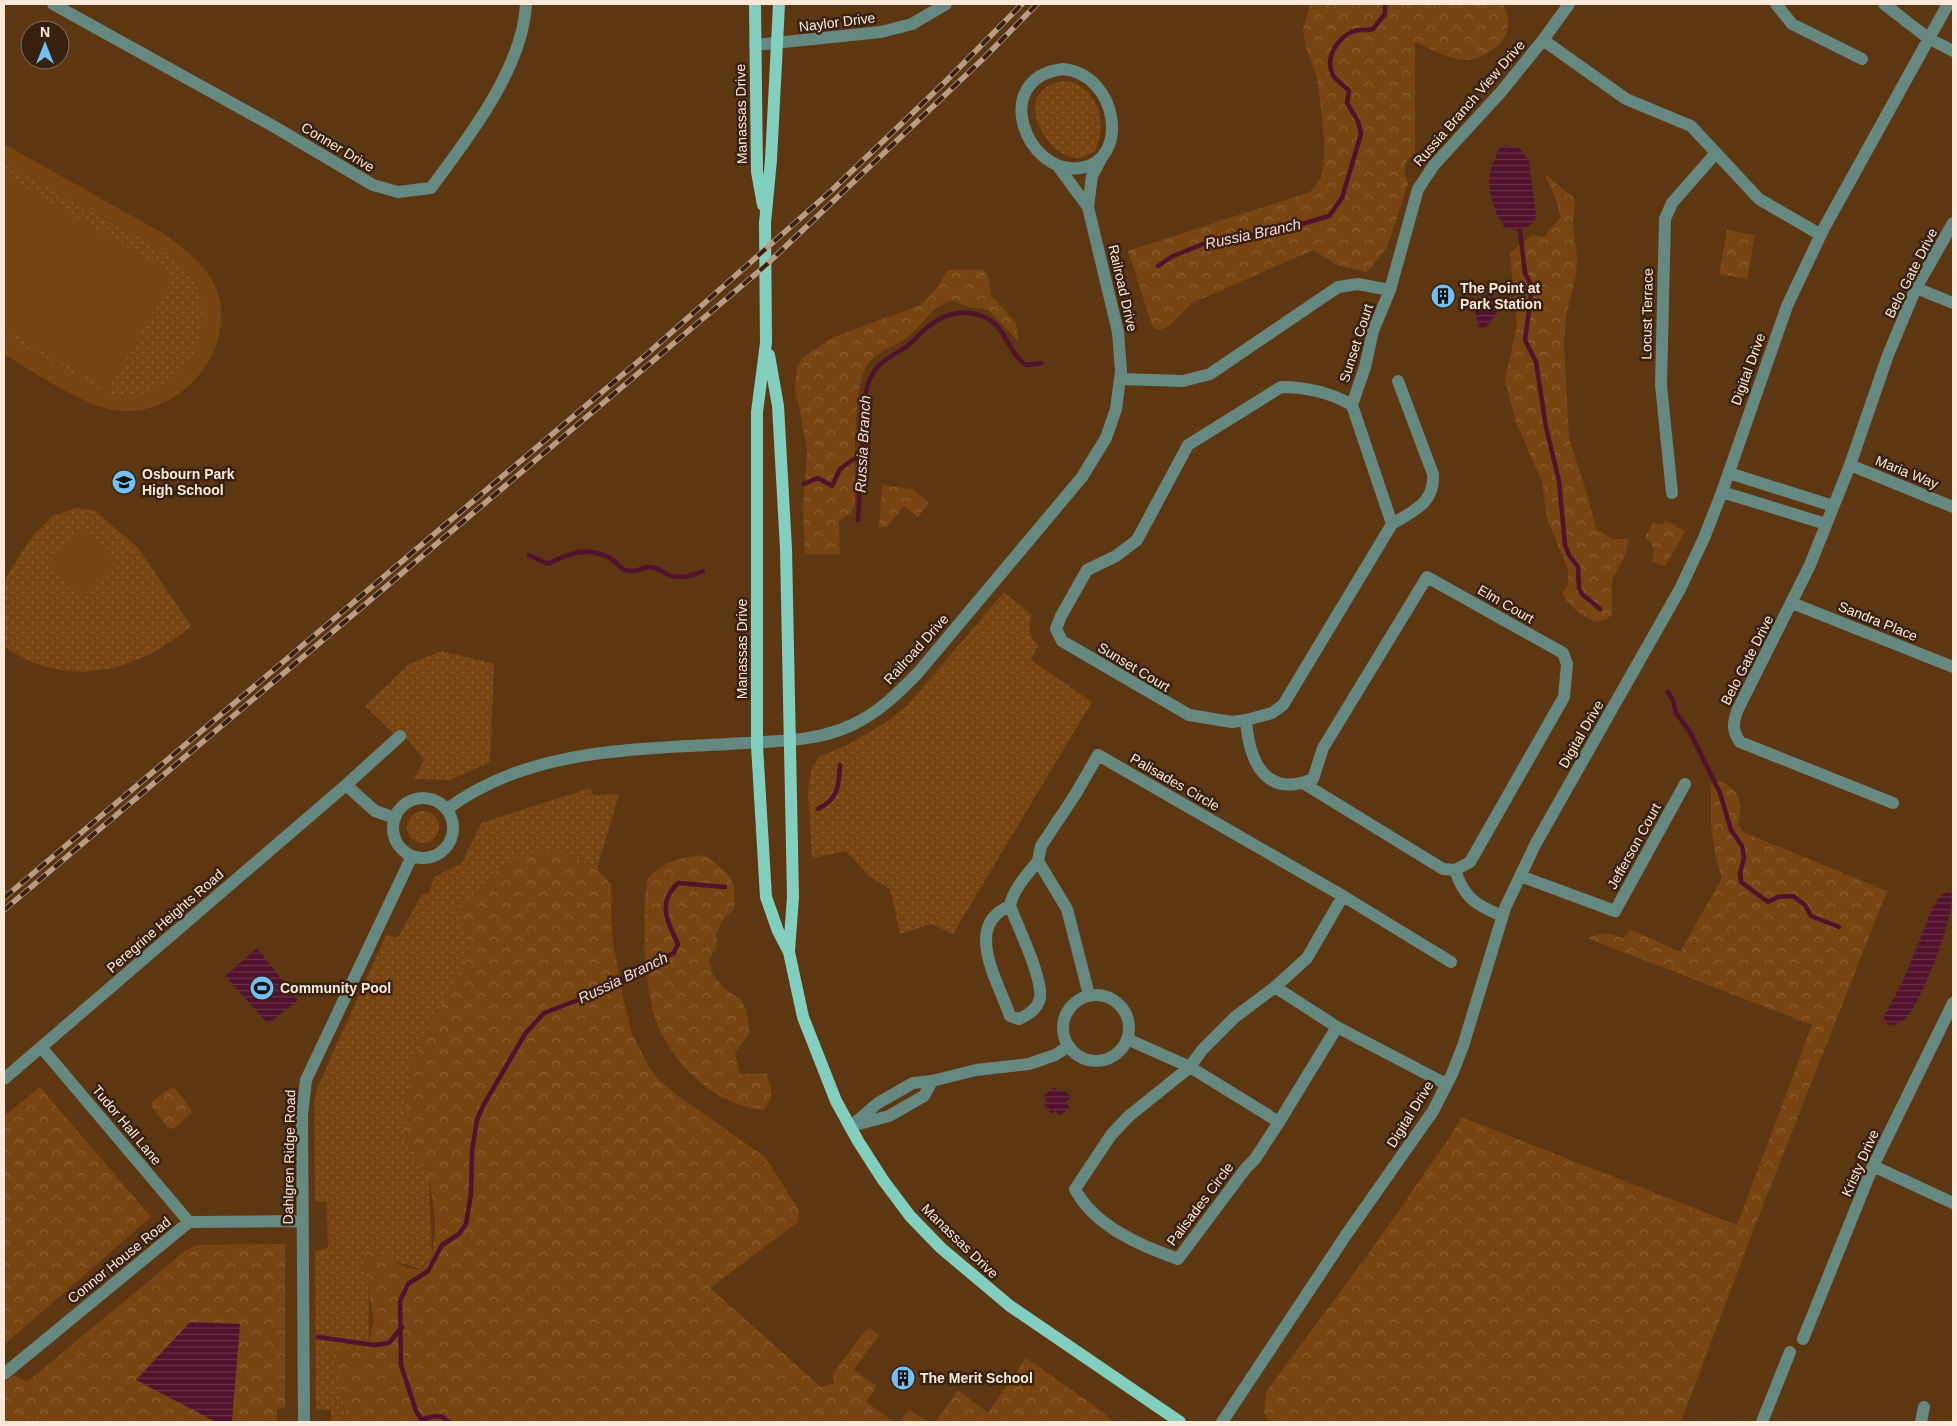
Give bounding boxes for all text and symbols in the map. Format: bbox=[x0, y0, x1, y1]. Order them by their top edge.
street label: Naylor Drive bbox=[798, 9, 876, 35]
north arrow bbox=[20, 20, 70, 70]
text: N bbox=[40, 24, 50, 40]
street label: Russia Branch View Drive bbox=[1410, 37, 1528, 169]
street label: Manassas Drive bbox=[732, 63, 750, 164]
street label: Conner Drive bbox=[299, 119, 378, 175]
water label: Russia Branch bbox=[1203, 215, 1302, 252]
street label: Belo Gate Drive bbox=[1881, 225, 1941, 321]
street label: Railroad Drive bbox=[1105, 243, 1141, 333]
street label: Locust Terrace bbox=[1638, 268, 1656, 360]
place label: The Point at Park Station bbox=[1460, 280, 1542, 312]
building icon: The Point at Park Station bbox=[1430, 283, 1456, 309]
street label: Sunset Court bbox=[1336, 302, 1376, 384]
street label: Digital Drive bbox=[1728, 331, 1768, 407]
water label: Russia Branch bbox=[851, 395, 874, 493]
street label: Maria Way bbox=[1873, 452, 1941, 492]
place label: Osbourn Park High School bbox=[142, 466, 235, 498]
school or university icon: Osbourn Park High School bbox=[111, 469, 137, 495]
street label: Elm Court bbox=[1475, 582, 1537, 627]
street label: Sandra Place bbox=[1836, 598, 1920, 644]
street label: Manassas Drive bbox=[734, 599, 750, 699]
street label: Railroad Drive bbox=[880, 611, 952, 687]
street label: Belo Gate Drive bbox=[1717, 612, 1777, 708]
street label: Sunset Court bbox=[1095, 639, 1173, 695]
street label: Digital Drive bbox=[1555, 697, 1607, 771]
street label: Palisades Circle bbox=[1128, 750, 1223, 814]
street label: Jefferson Court bbox=[1604, 800, 1664, 892]
street label: Peregrine Heights Road bbox=[103, 866, 227, 976]
water label: Russia Branch bbox=[575, 949, 670, 1007]
sports icon: Community Pool bbox=[249, 975, 275, 1001]
place label: Community Pool bbox=[280, 980, 391, 996]
street label: Digital Drive bbox=[1383, 1078, 1437, 1150]
street label: Tudor Hall Lane bbox=[89, 1082, 165, 1168]
street label: Dahlgren Ridge Road bbox=[280, 1090, 298, 1224]
street label: Kristy Drive bbox=[1838, 1127, 1882, 1199]
street label: Palisades Circle bbox=[1163, 1159, 1237, 1249]
street label: Manassas Drive bbox=[918, 1200, 1002, 1282]
street label: Connor House Road bbox=[64, 1214, 174, 1306]
building icon: The Merit School bbox=[890, 1365, 916, 1391]
place label: The Merit School bbox=[920, 1370, 1033, 1386]

